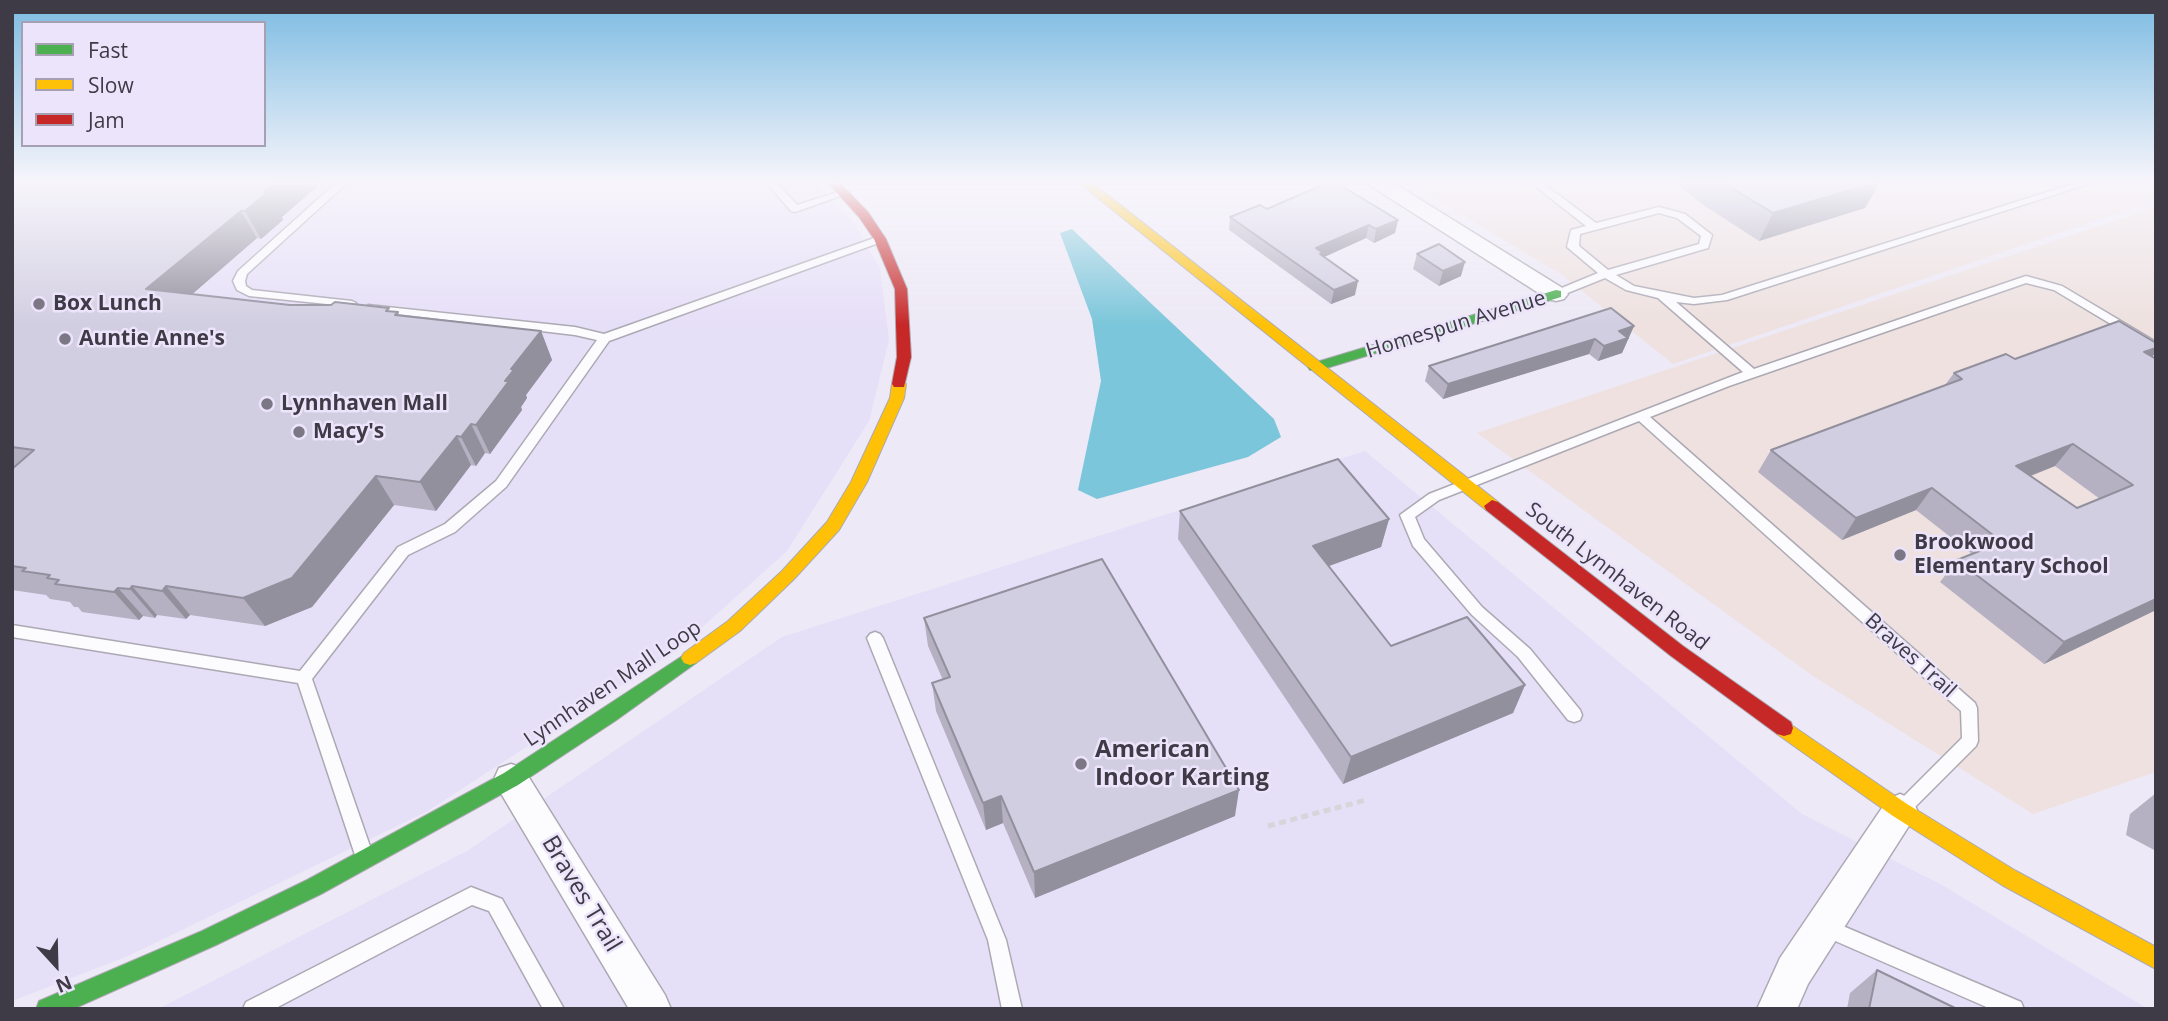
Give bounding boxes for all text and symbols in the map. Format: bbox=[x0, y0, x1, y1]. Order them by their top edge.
legend bbox=[21, 21, 266, 147]
text: Fast bbox=[88, 36, 128, 64]
text: Slow bbox=[88, 71, 134, 99]
text: Jam bbox=[88, 106, 125, 134]
street label: Homespun Avenue bbox=[1363, 286, 1549, 364]
place label: Box Lunch bbox=[53, 291, 162, 317]
marker: Box Lunch bbox=[31, 296, 47, 312]
place label: Auntie Anne's bbox=[79, 326, 225, 352]
marker: Auntie Anne's bbox=[57, 331, 73, 347]
place label: Lynnhaven Mall bbox=[281, 391, 448, 417]
marker: Lynnhaven Mall bbox=[259, 396, 275, 412]
place label: Macy's bbox=[313, 419, 384, 445]
marker: Macy's bbox=[291, 424, 307, 440]
street label: South Lynnhaven Road bbox=[1520, 498, 1714, 656]
place label: Brookwood Elementary School bbox=[1914, 530, 2109, 580]
marker: Brookwood Elementary School bbox=[1892, 547, 1908, 563]
street label: Braves Trail bbox=[1859, 609, 1961, 703]
street label: Lynnhaven Mall Loop bbox=[520, 615, 706, 753]
place label: American Indoor Karting bbox=[1095, 736, 1269, 792]
marker: American Indoor Karting bbox=[1073, 756, 1089, 772]
street label: Braves Trail bbox=[535, 831, 627, 957]
north arrow bbox=[21, 930, 91, 1000]
text: N bbox=[52, 970, 76, 999]

